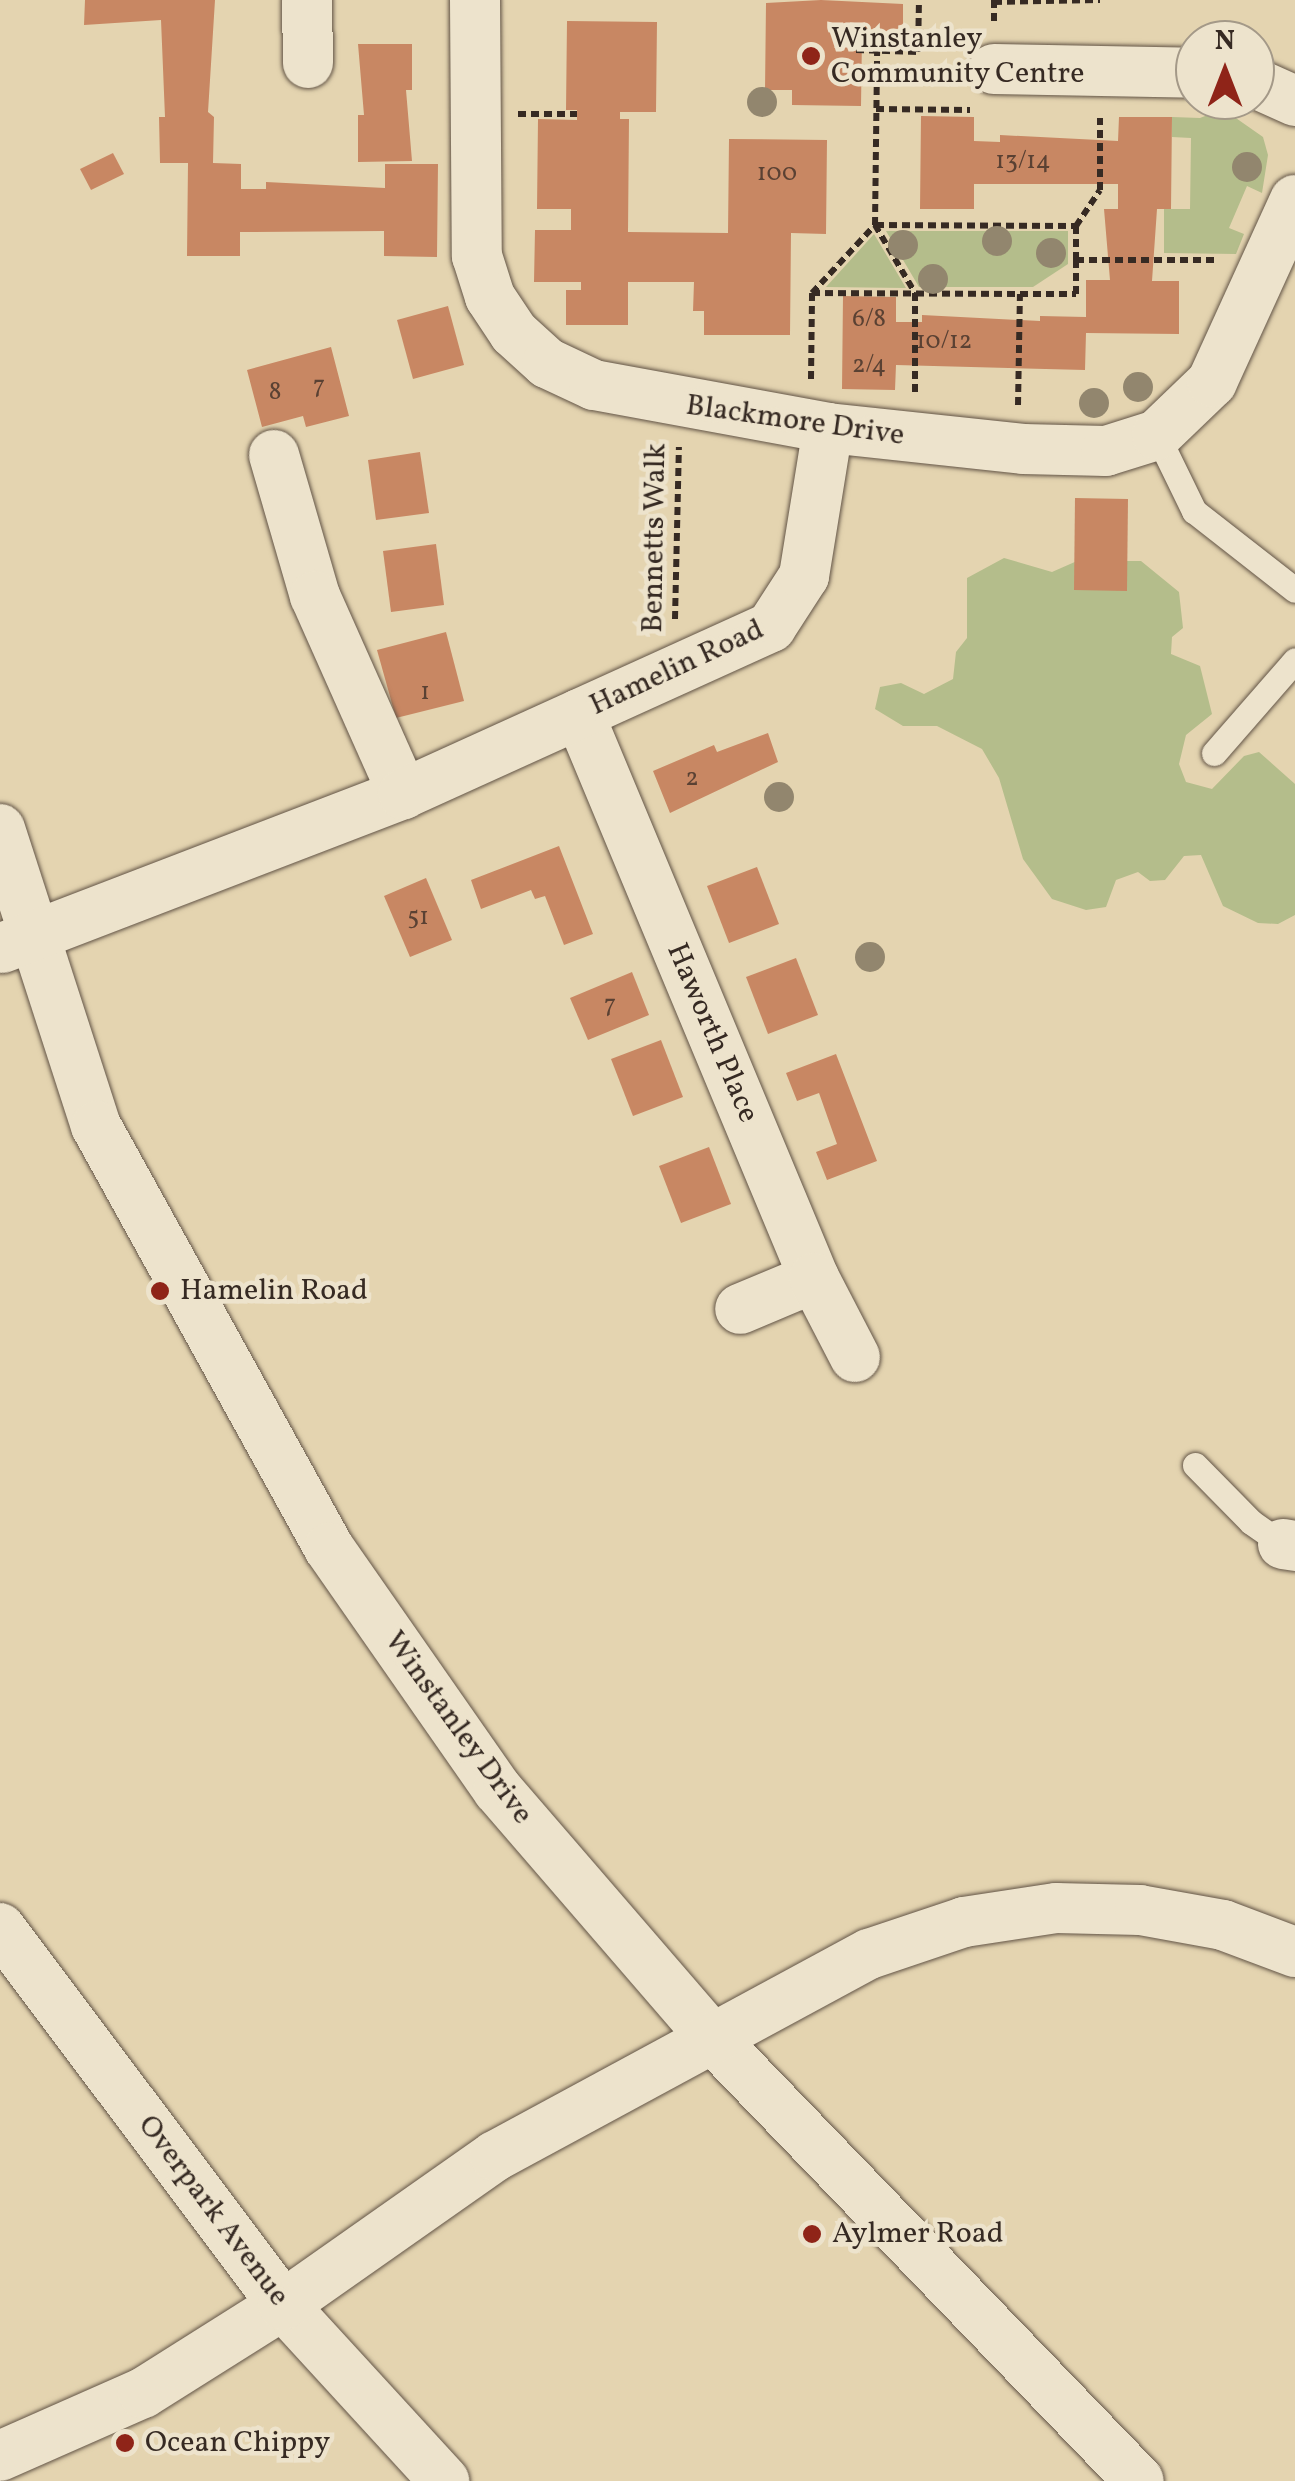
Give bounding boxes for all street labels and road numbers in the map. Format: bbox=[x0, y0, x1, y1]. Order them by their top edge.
street label: Blackmore Drive bbox=[683, 388, 907, 454]
street label: Bennetts Walk bbox=[635, 442, 675, 634]
street label: Hamelin Road bbox=[584, 612, 770, 724]
street label: Haworth Place bbox=[658, 938, 766, 1128]
street label: Winstanley Drive bbox=[376, 1624, 540, 1832]
street label: Overpark Avenue bbox=[130, 2109, 296, 2313]

